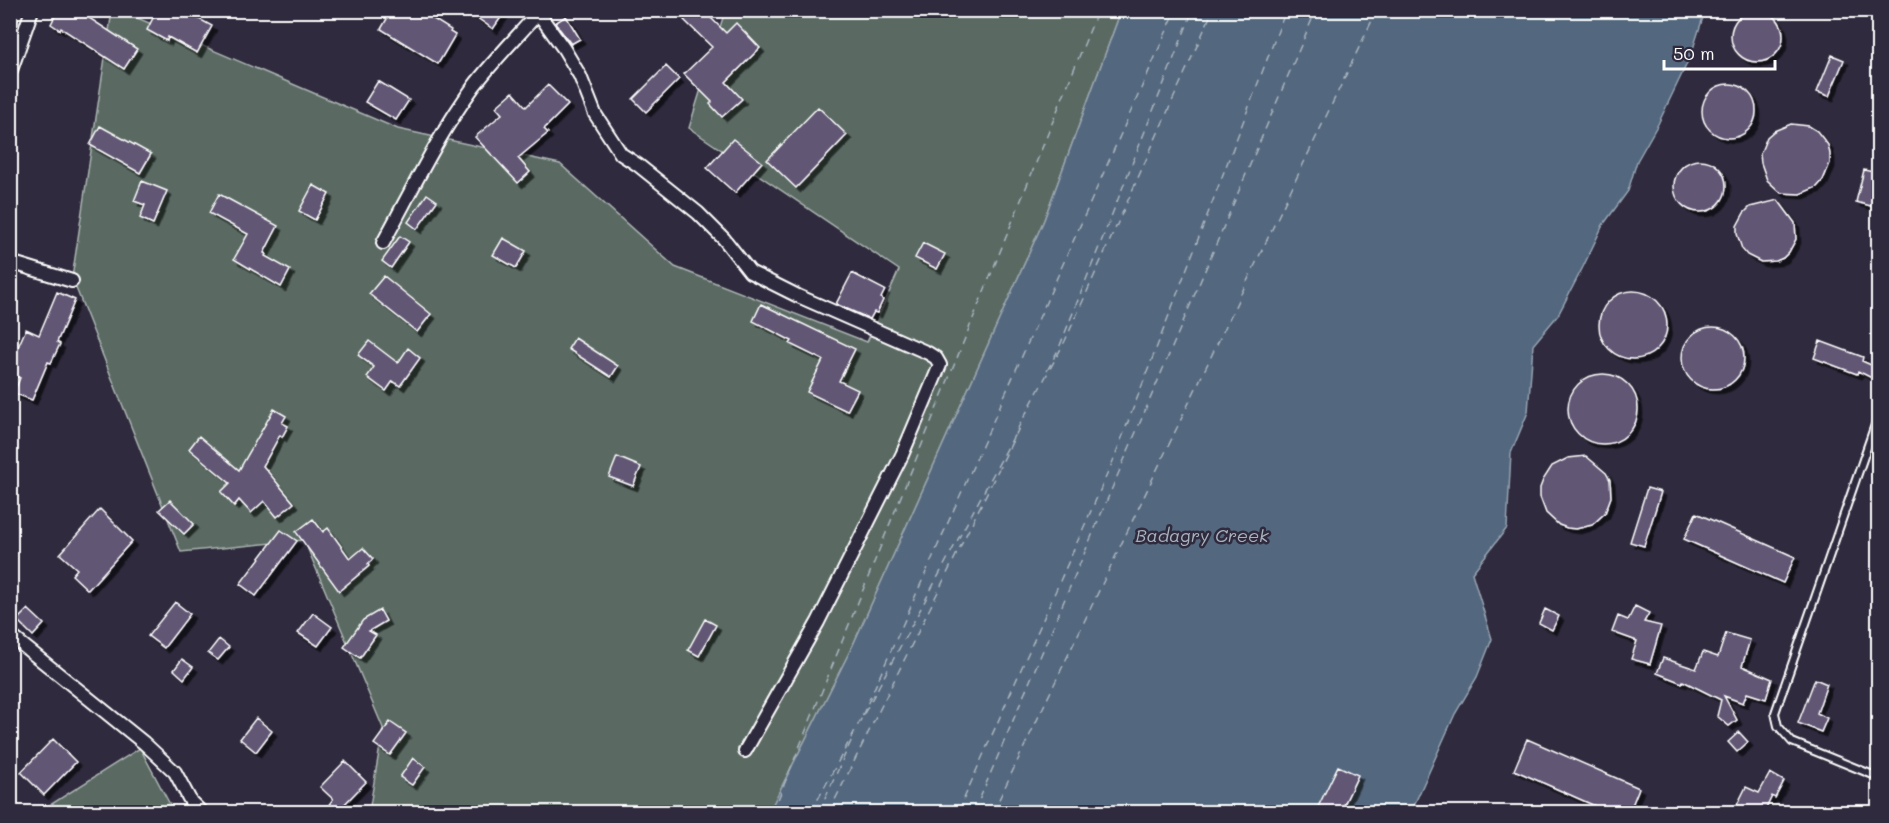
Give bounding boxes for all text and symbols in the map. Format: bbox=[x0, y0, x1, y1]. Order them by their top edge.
scale bar bbox=[1664, 33, 1775, 71]
text: 50 m bbox=[1673, 41, 1715, 65]
water label: Badagry Creek bbox=[1135, 523, 1269, 547]

